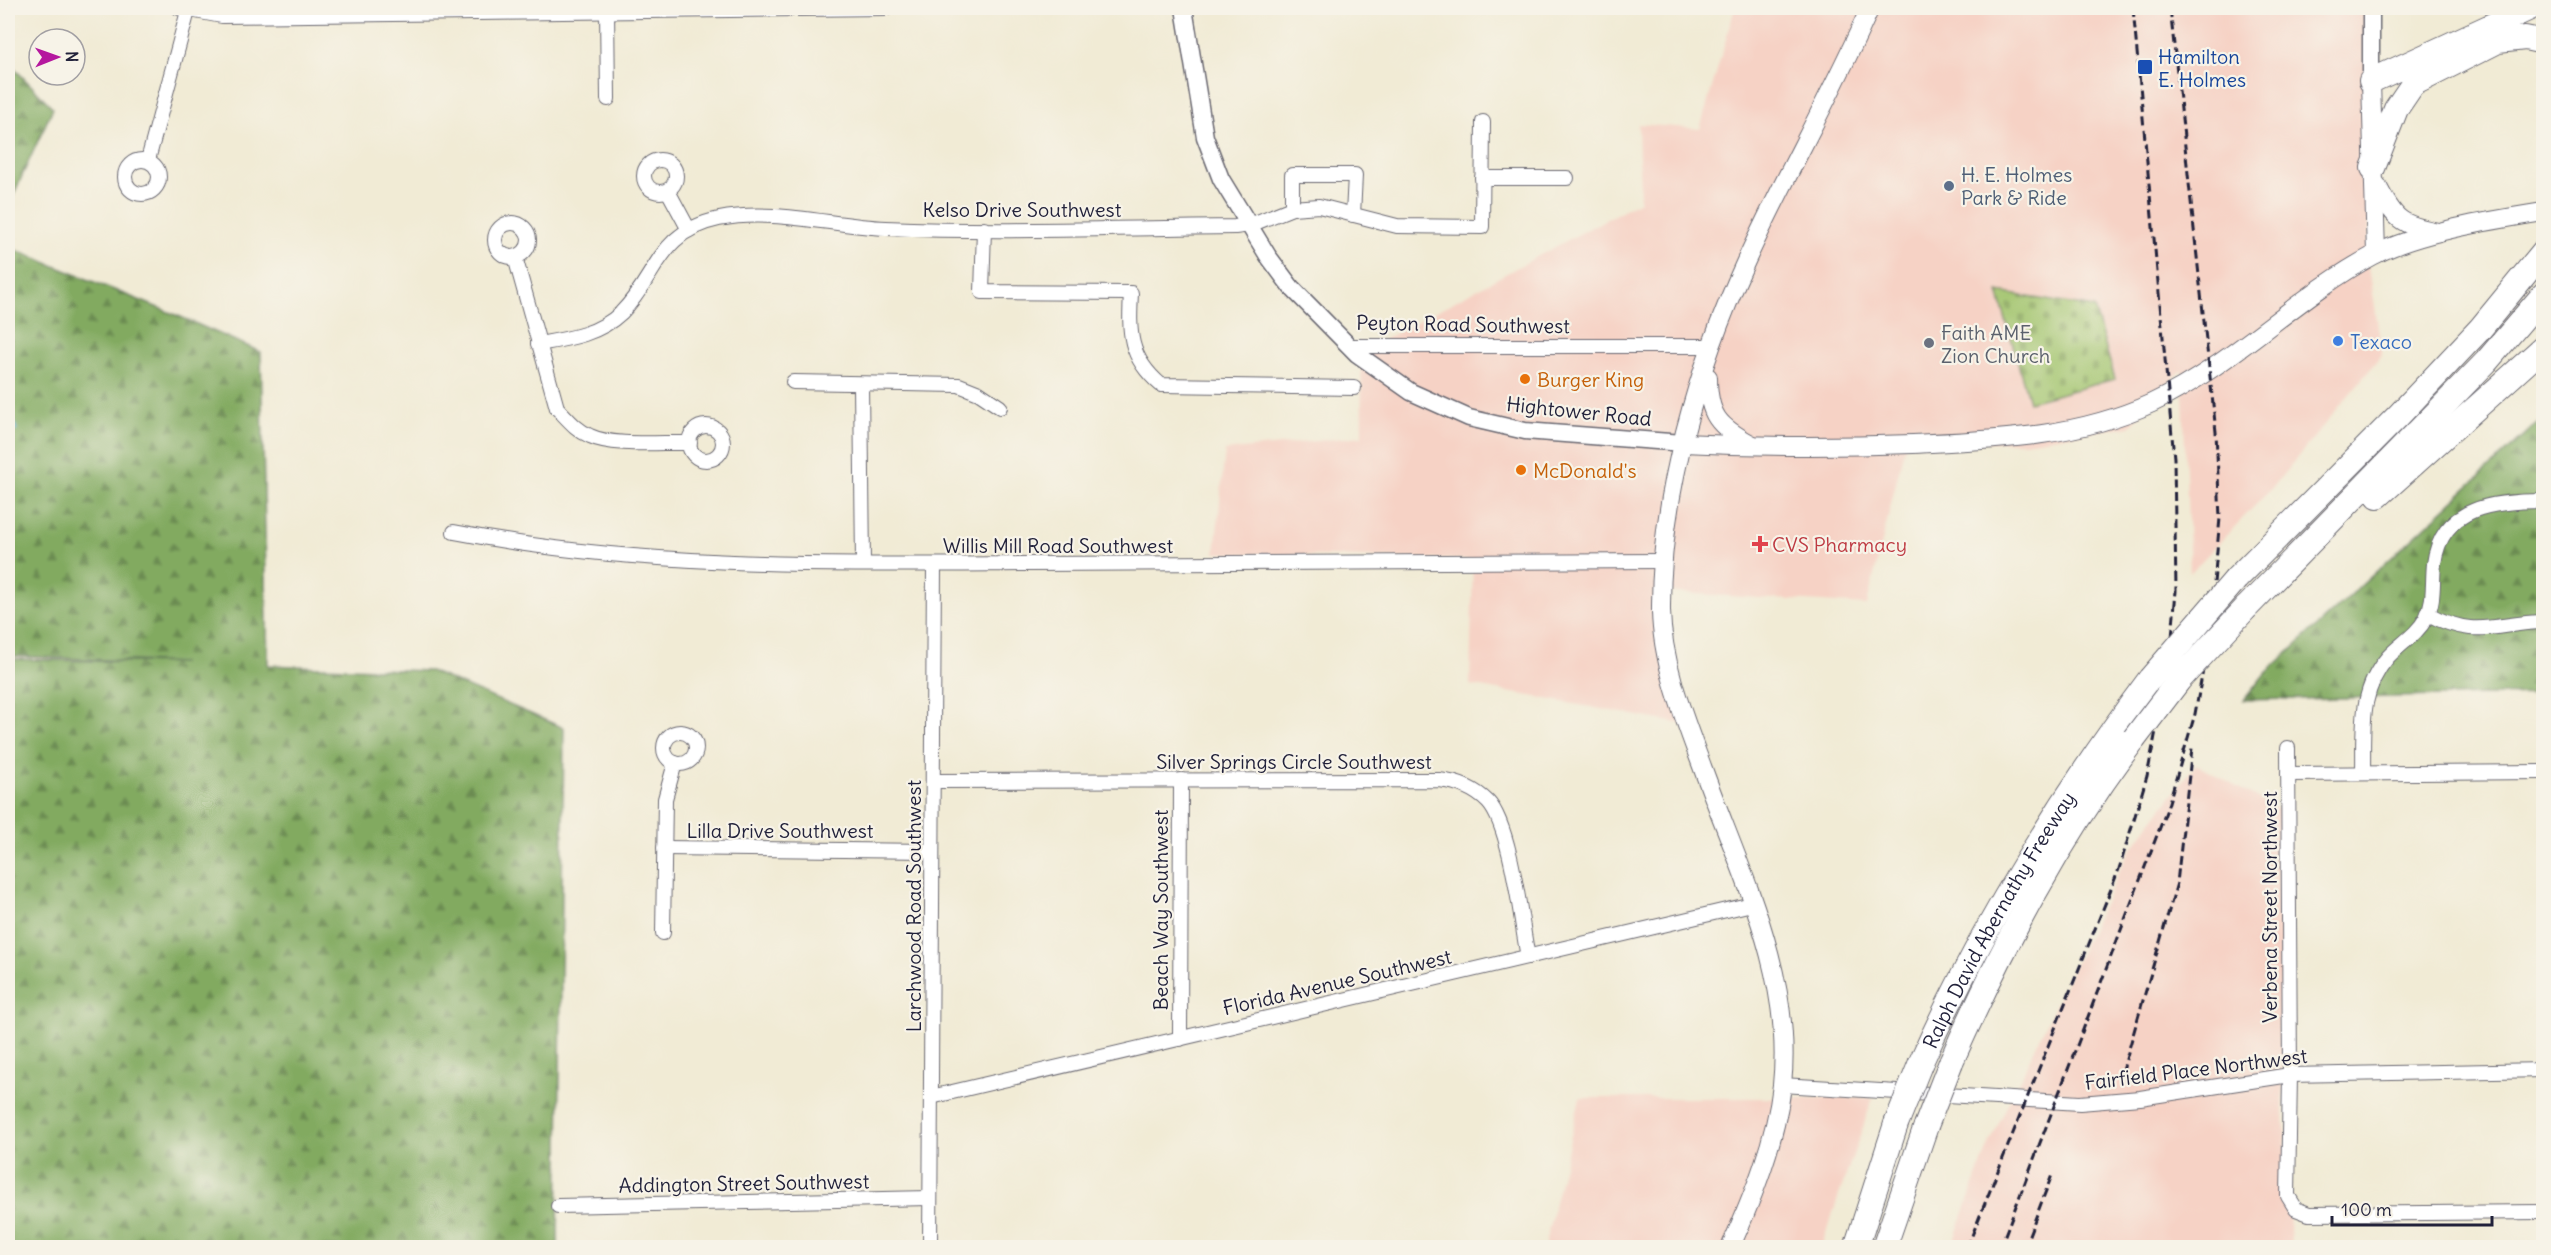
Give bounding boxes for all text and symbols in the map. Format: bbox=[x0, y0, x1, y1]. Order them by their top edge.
north arrow bbox=[27, 27, 87, 87]
place label: Hamilton E. Holmes bbox=[2158, 44, 2246, 92]
text: N bbox=[62, 51, 82, 62]
marker: Hamilton E. Holmes bbox=[2136, 58, 2154, 76]
place label: H. E. Holmes Park & Ride bbox=[1961, 162, 2072, 210]
marker: H. E. Holmes Park & Ride bbox=[1942, 179, 1956, 193]
street label: Kelso Drive Southwest bbox=[923, 197, 1122, 222]
street label: Peyton Road Southwest bbox=[1356, 310, 1570, 338]
place label: Faith AME Zion Church bbox=[1941, 320, 2050, 368]
place label: Texaco bbox=[2350, 329, 2412, 354]
marker: Texaco bbox=[2331, 334, 2345, 348]
marker: Faith AME Zion Church bbox=[1922, 336, 1936, 350]
place label: Burger King bbox=[1537, 367, 1644, 392]
marker: Burger King bbox=[1518, 372, 1532, 386]
street label: Hightower Road bbox=[1505, 391, 1653, 431]
place label: McDonald's bbox=[1533, 458, 1637, 483]
marker: McDonald's bbox=[1514, 463, 1528, 477]
place label: CVS Pharmacy bbox=[1772, 532, 1907, 557]
street label: Willis Mill Road Southwest bbox=[943, 533, 1173, 558]
marker: CVS Pharmacy bbox=[1753, 537, 1767, 551]
street label: Silver Springs Circle Southwest bbox=[1156, 749, 1432, 774]
street label: Larchwood Road Southwest bbox=[901, 779, 926, 1032]
street label: Ralph David Abernathy Freeway bbox=[1917, 786, 2080, 1052]
street label: Verbena Street Northwest bbox=[2257, 791, 2282, 1023]
street label: Beach Way Southwest bbox=[1148, 809, 1173, 1011]
street label: Lilla Drive Southwest bbox=[686, 818, 874, 843]
street label: Florida Avenue Southwest bbox=[1220, 943, 1454, 1020]
street label: Fairfield Place Northwest bbox=[2083, 1043, 2309, 1095]
street label: Addington Street Southwest bbox=[619, 1168, 870, 1198]
scale bar bbox=[2332, 1189, 2492, 1227]
text: 100 m bbox=[2341, 1198, 2392, 1221]

